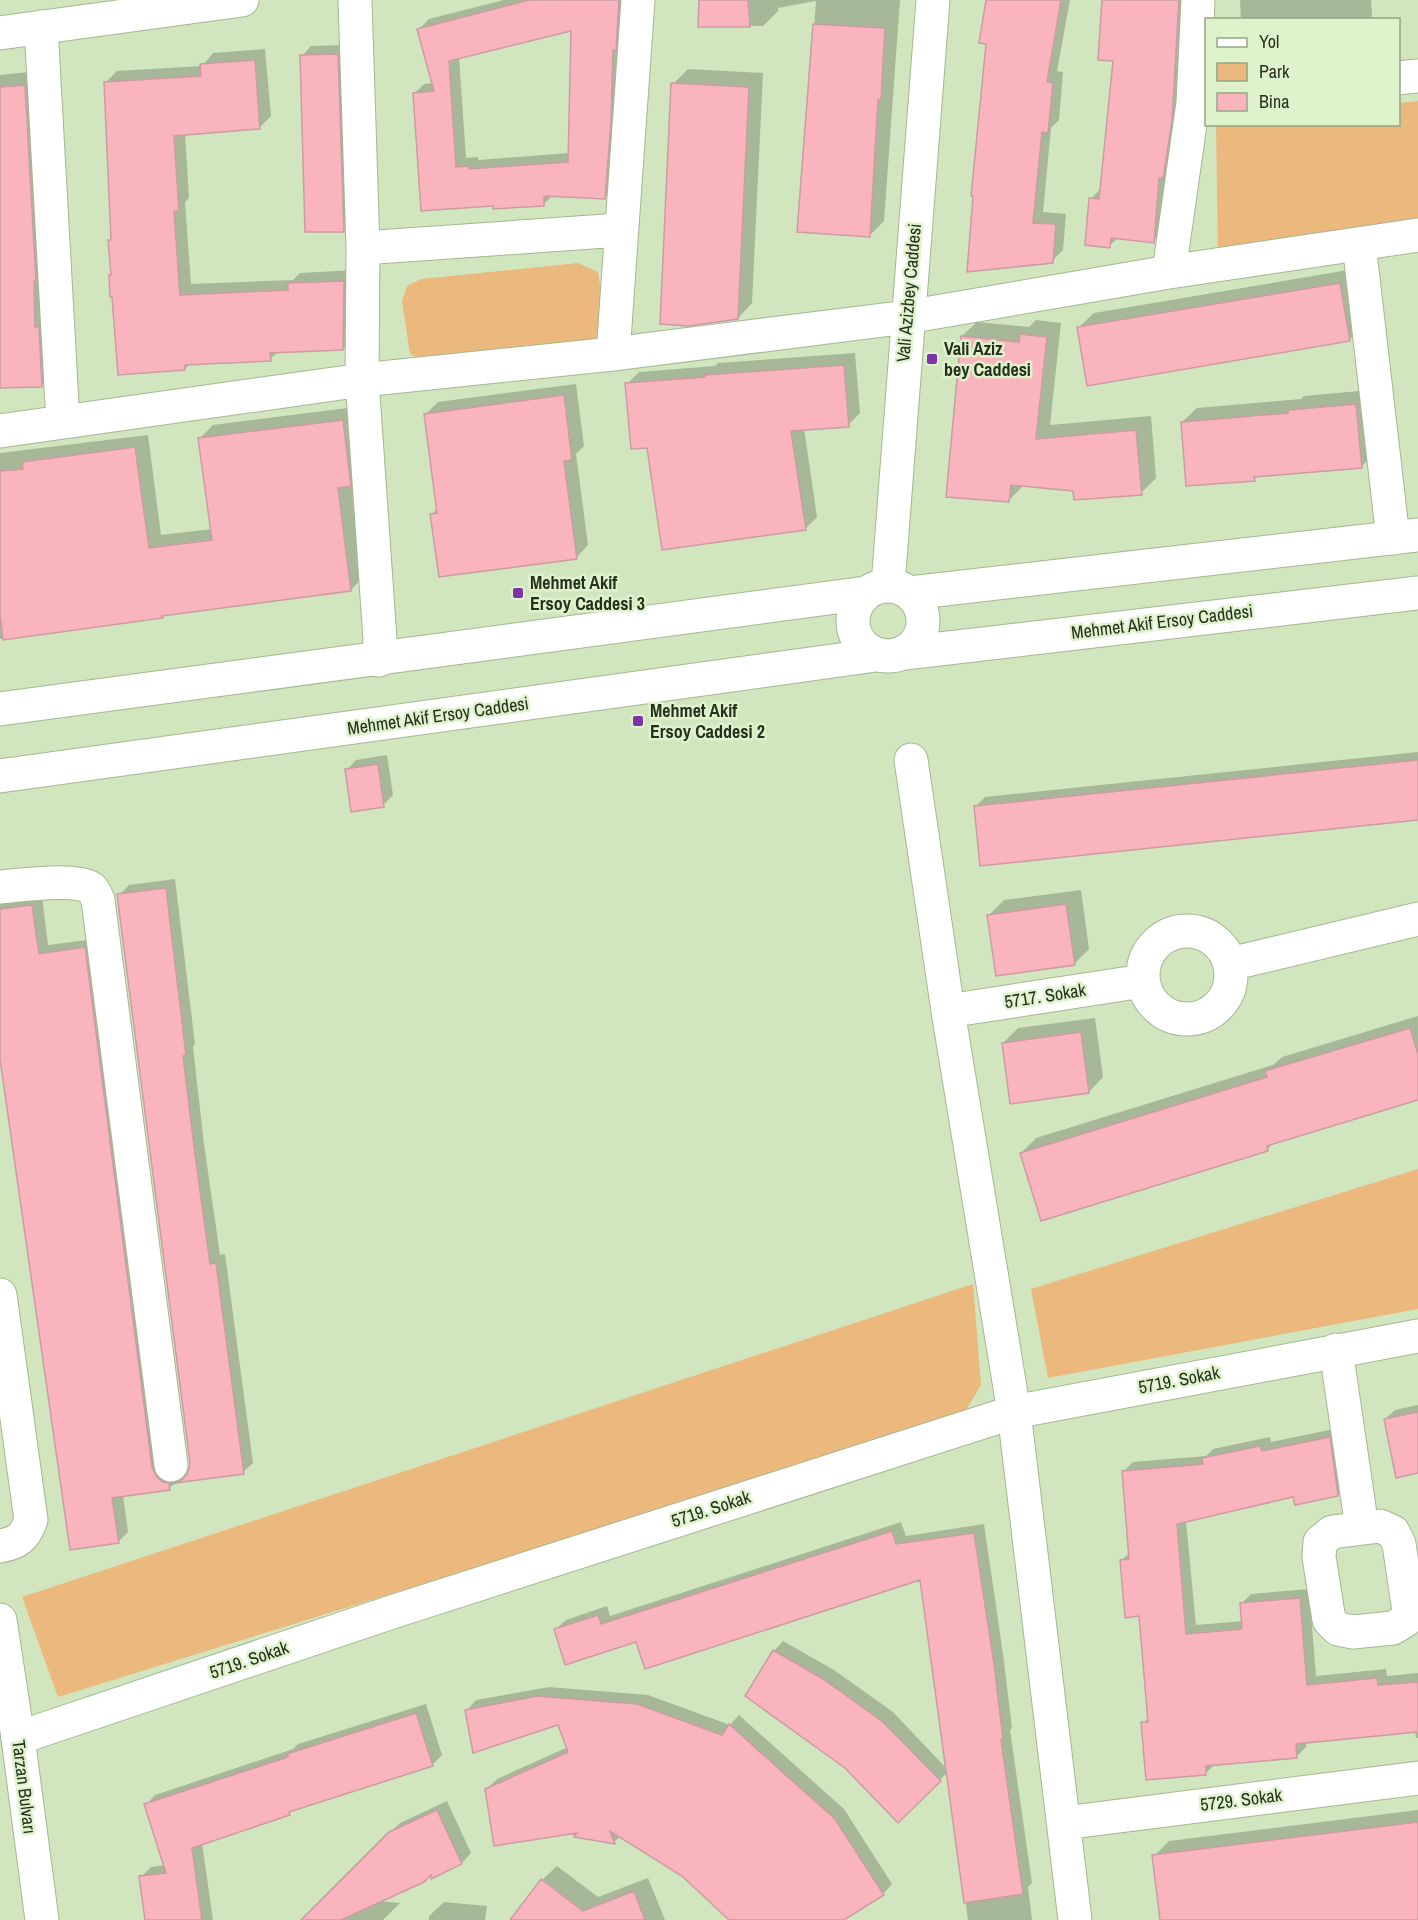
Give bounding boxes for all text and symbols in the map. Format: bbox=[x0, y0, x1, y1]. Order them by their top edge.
legend bbox=[1205, 18, 1400, 126]
text: Yol bbox=[1259, 29, 1279, 54]
text: Park bbox=[1259, 59, 1290, 84]
text: Bina bbox=[1259, 89, 1289, 114]
street label: Vali Azizbey Caddesi bbox=[890, 223, 927, 363]
place label: Vali Aziz bey Caddesi bbox=[944, 336, 1031, 382]
marker: Vali Aziz bey Caddesi bbox=[925, 352, 939, 366]
place label: Mehmet Akif Ersoy Caddesi 3 bbox=[530, 570, 645, 616]
marker: Mehmet Akif Ersoy Caddesi 3 bbox=[511, 586, 525, 600]
street label: Mehmet Akif Ersoy Caddesi bbox=[1070, 598, 1254, 645]
street label: Mehmet Akif Ersoy Caddesi bbox=[346, 690, 530, 741]
place label: Mehmet Akif Ersoy Caddesi 2 bbox=[650, 698, 765, 744]
marker: Mehmet Akif Ersoy Caddesi 2 bbox=[631, 714, 645, 728]
street label: 5717. Sokak bbox=[1002, 977, 1088, 1014]
street label: 5719. Sokak bbox=[1136, 1359, 1222, 1400]
street label: 5719. Sokak bbox=[668, 1484, 754, 1533]
street label: 5719. Sokak bbox=[206, 1634, 292, 1685]
street label: Tarzan Bulvarı bbox=[6, 1738, 43, 1835]
street label: 5729. Sokak bbox=[1199, 1782, 1284, 1817]

